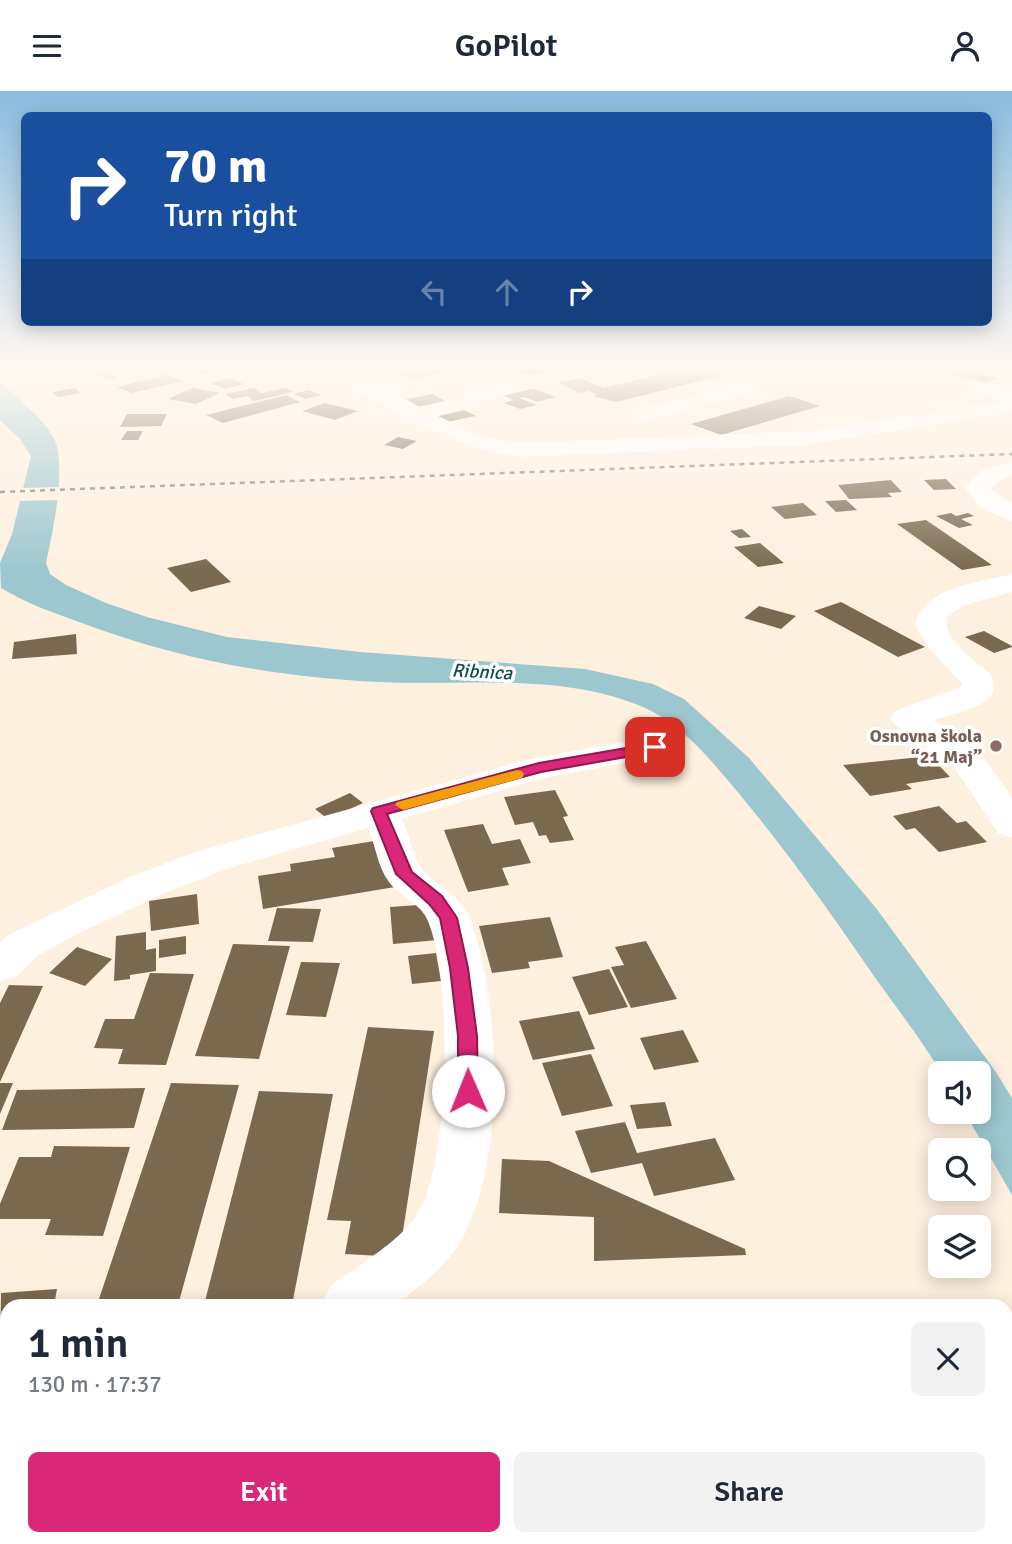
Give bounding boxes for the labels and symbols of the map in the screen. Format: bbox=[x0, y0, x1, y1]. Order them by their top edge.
water label: Ribnica bbox=[451, 658, 514, 686]
pin bbox=[625, 717, 685, 777]
place label: Osnovna škola “21 Maj” bbox=[870, 725, 982, 768]
marker: Osnovna škola “21 Maj” bbox=[988, 738, 1004, 754]
position arrow bbox=[431, 1054, 505, 1128]

